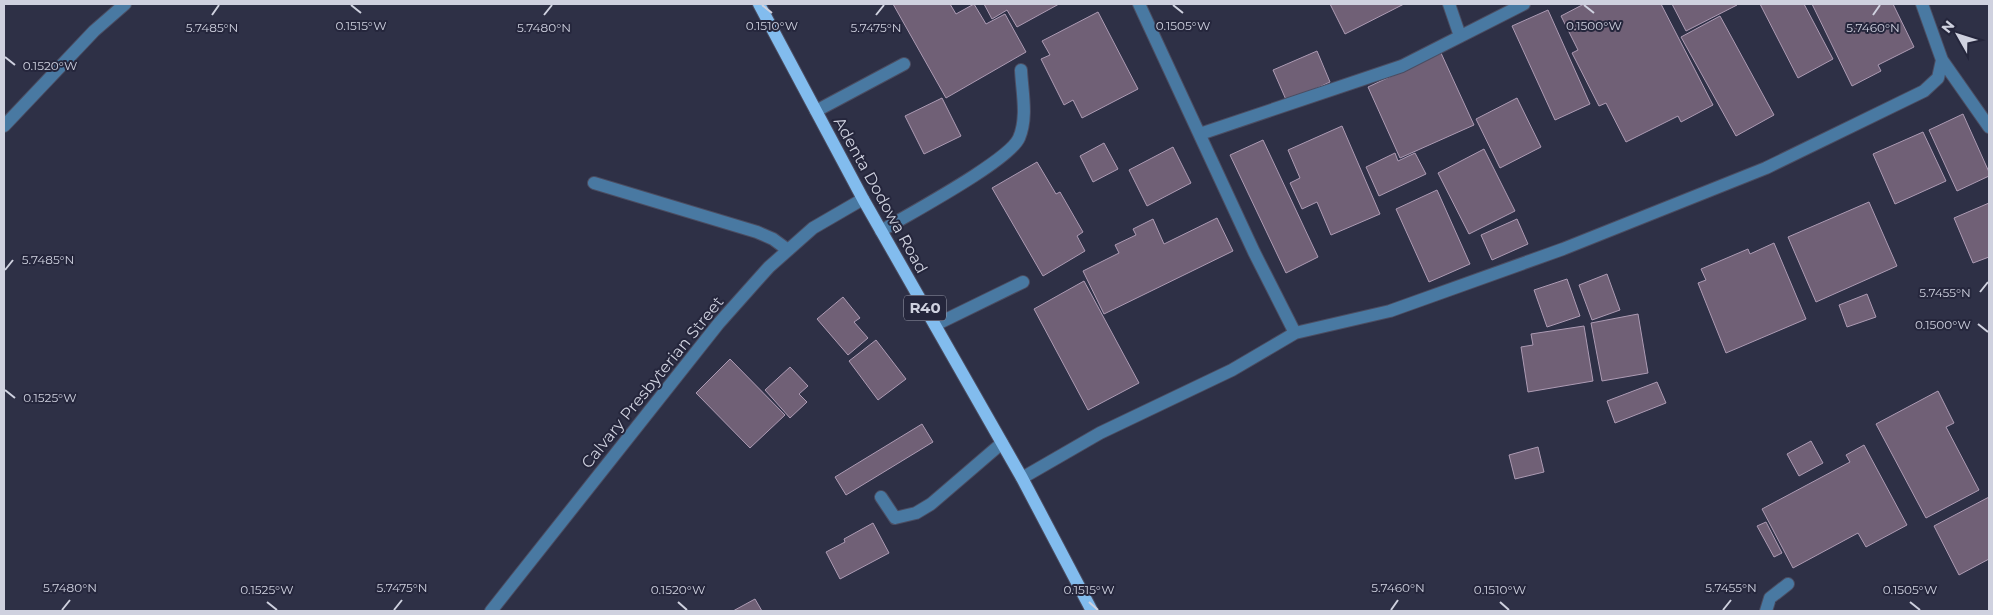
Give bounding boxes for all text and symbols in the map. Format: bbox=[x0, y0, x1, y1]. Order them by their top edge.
north arrow bbox=[1933, 10, 1983, 60]
text: N bbox=[1937, 17, 1958, 37]
text: 0.1515°W bbox=[336, 18, 386, 33]
text: 0.1510°W bbox=[746, 18, 798, 33]
text: 0.1505°W bbox=[1156, 18, 1210, 33]
text: 0.1500°W bbox=[1566, 18, 1622, 33]
text: 5.7485°N bbox=[186, 20, 238, 35]
text: 5.7480°N bbox=[517, 20, 571, 35]
text: 5.7475°N bbox=[850, 20, 902, 35]
text: 5.7460°N bbox=[1846, 20, 1900, 35]
text: 0.1520°W bbox=[23, 58, 77, 73]
street label: Adenta Dodowa Road bbox=[830, 114, 931, 277]
text: 5.7485°N bbox=[22, 252, 74, 267]
text: 5.7455°N bbox=[1919, 285, 1971, 300]
street label: Calvary Presbyterian Street bbox=[577, 292, 728, 472]
road number: R40 bbox=[904, 296, 946, 320]
text: 0.1500°W bbox=[1915, 317, 1971, 332]
text: 0.1525°W bbox=[23, 390, 77, 405]
text: 5.7480°N bbox=[43, 580, 97, 595]
text: 5.7475°N bbox=[376, 580, 428, 595]
text: 5.7460°N bbox=[1371, 580, 1425, 595]
text: 5.7455°N bbox=[1705, 580, 1757, 595]
text: 0.1525°W bbox=[240, 582, 294, 597]
text: 0.1520°W bbox=[651, 582, 705, 597]
text: 0.1515°W bbox=[1064, 582, 1114, 597]
text: 0.1510°W bbox=[1474, 582, 1526, 597]
text: 0.1505°W bbox=[1883, 582, 1937, 597]

